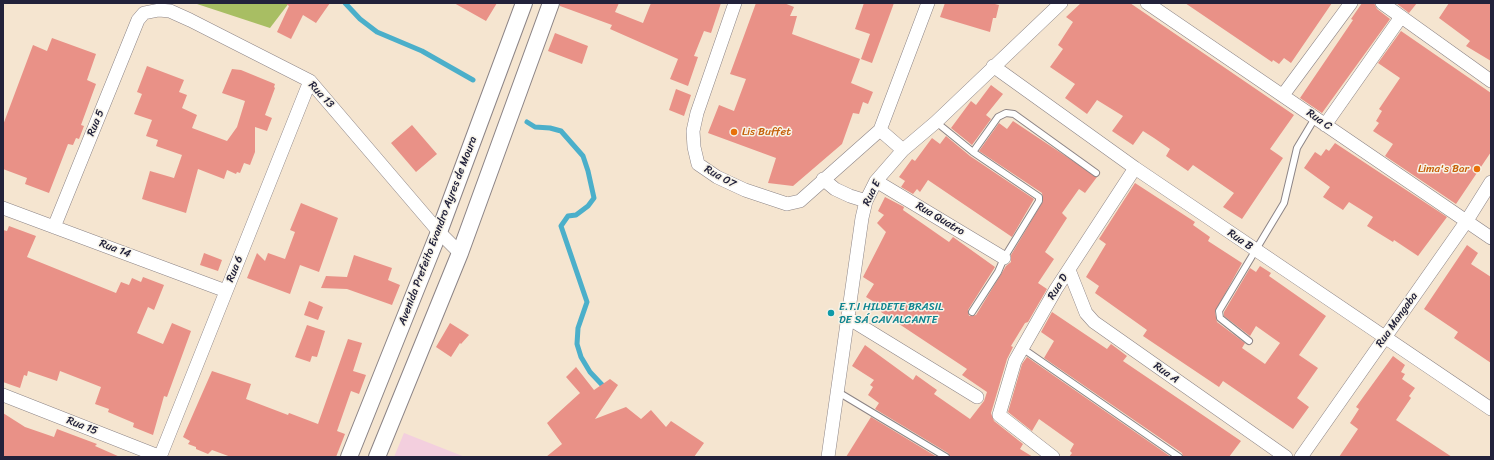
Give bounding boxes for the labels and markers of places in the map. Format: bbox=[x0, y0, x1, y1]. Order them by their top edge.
place label: Lis Buffet bbox=[742, 125, 791, 139]
marker: Lis Buffet bbox=[729, 127, 739, 137]
place label: Lima's Bar bbox=[1418, 162, 1469, 176]
marker: Lima's Bar bbox=[1472, 164, 1482, 174]
place label: E.T.I HILDETE BRASIL DE SÁ CAVALCANTE bbox=[839, 300, 943, 326]
marker: E.T.I HILDETE BRASIL DE SÁ CAVALCANTE bbox=[826, 308, 836, 318]

